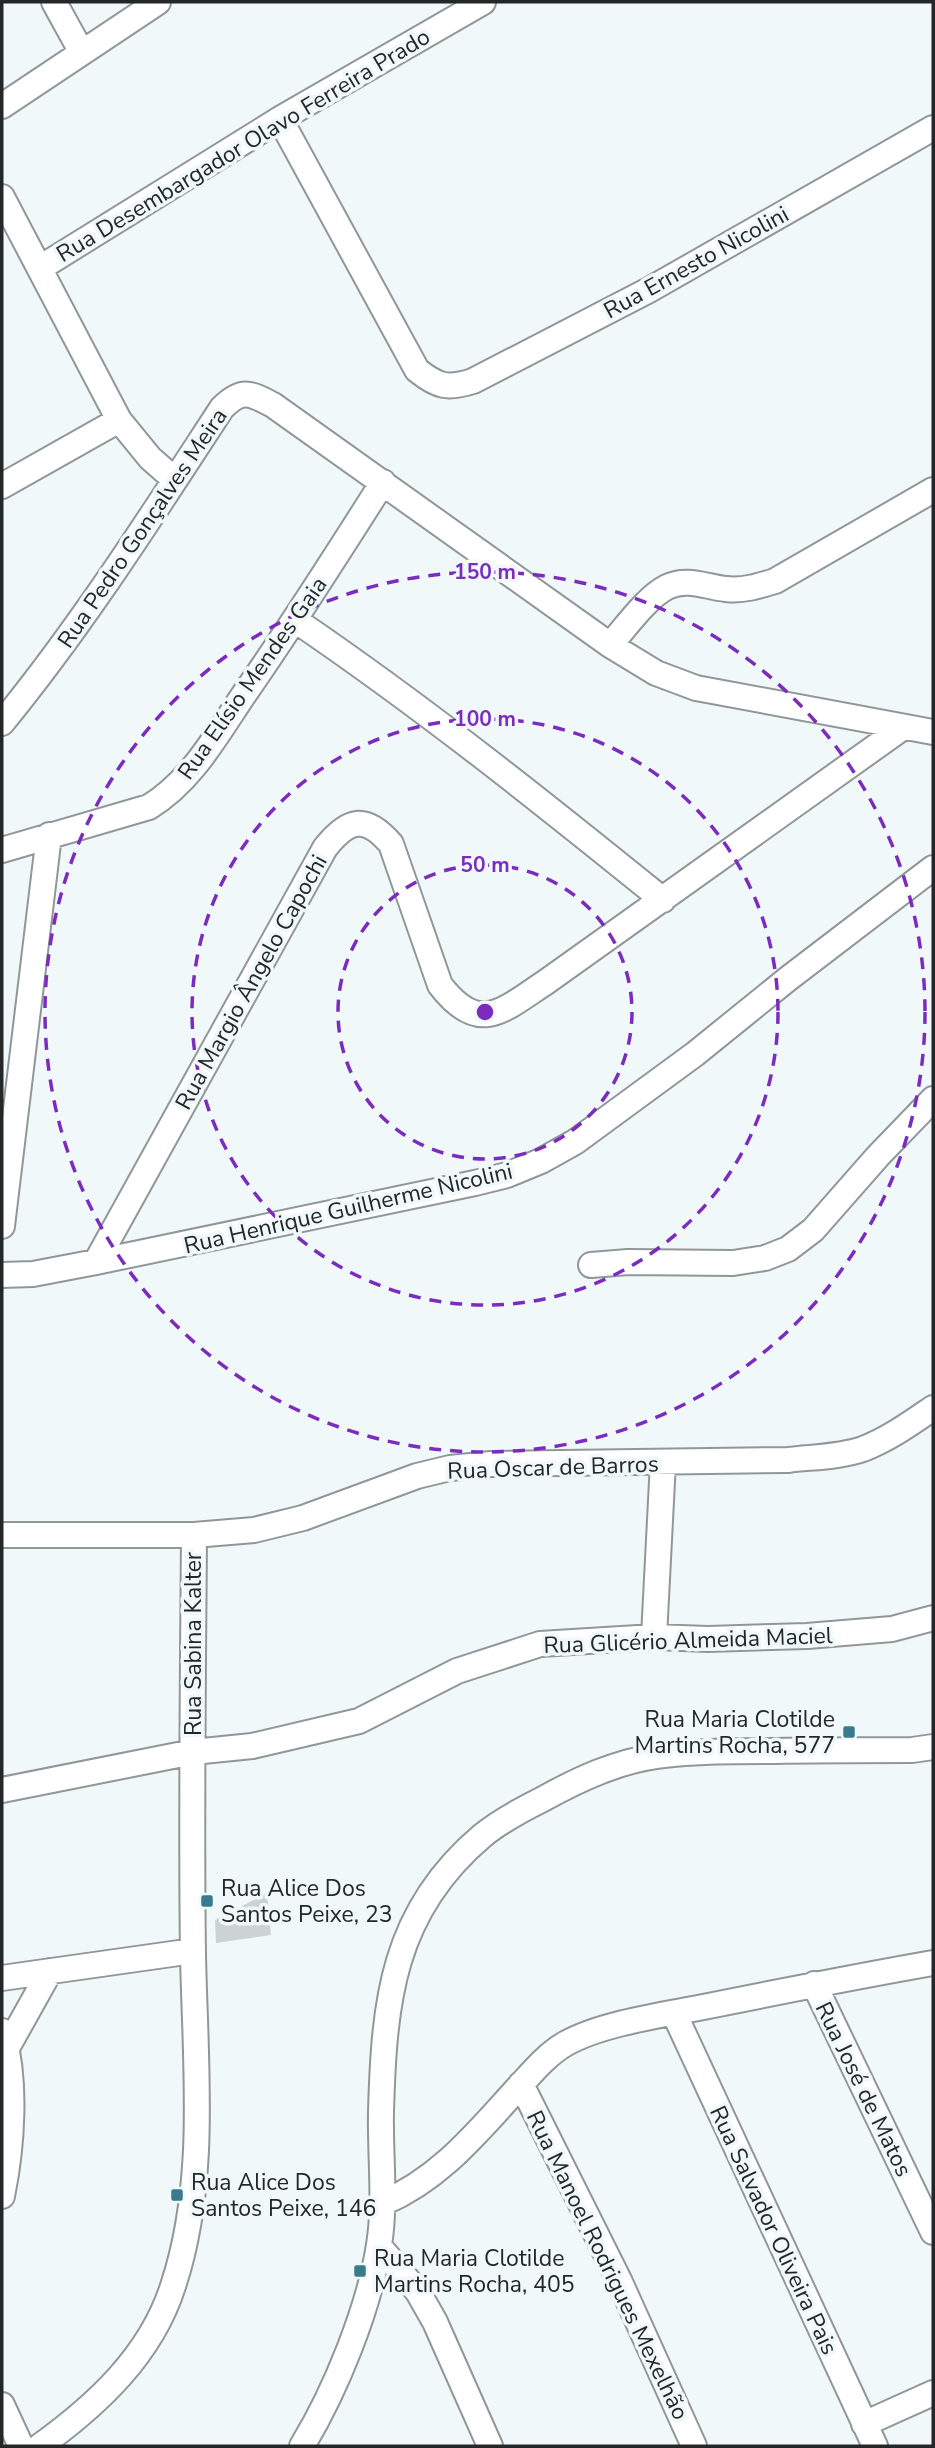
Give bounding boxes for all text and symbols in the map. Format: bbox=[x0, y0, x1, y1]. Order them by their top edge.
street label: Rua Desembargador Olavo Ferreira Prado bbox=[51, 21, 436, 270]
street label: Rua Ernesto Nicolini bbox=[598, 199, 794, 326]
street label: Rua Pedro Gonçalves Meira bbox=[50, 402, 234, 654]
text: 150 m bbox=[454, 558, 516, 586]
street label: Rua Elísio Mendes Gaia bbox=[171, 571, 334, 786]
text: 100 m bbox=[454, 705, 516, 733]
street label: Rua Margio Ângelo Capochi bbox=[168, 849, 335, 1115]
text: 50 m bbox=[460, 851, 510, 879]
centre of rings bbox=[473, 1000, 497, 1024]
street label: Rua Henrique Guilherme Nicolini bbox=[181, 1156, 516, 1261]
street label: Rua Oscar de Barros bbox=[447, 1448, 659, 1487]
street label: Rua Sabina Kalter bbox=[178, 1551, 209, 1736]
street label: Rua Glicério Almeida Maciel bbox=[543, 1620, 833, 1661]
place label: Rua Maria Clotilde Martins Rocha, 577 bbox=[635, 1704, 835, 1761]
marker: Rua Maria Clotilde Martins Rocha, 577 bbox=[841, 1724, 857, 1740]
place label: Rua Alice Dos Santos Peixe, 23 bbox=[221, 1873, 393, 1930]
marker: Rua Alice Dos Santos Peixe, 23 bbox=[199, 1893, 215, 1909]
street label: Rua José de Matos bbox=[808, 1997, 919, 2182]
street label: Rua Salvador Oliveira Pais bbox=[702, 2101, 845, 2360]
street label: Rua Manoel Rodrigues Mexelhão bbox=[519, 2106, 696, 2425]
place label: Rua Alice Dos Santos Peixe, 146 bbox=[191, 2167, 376, 2224]
marker: Rua Alice Dos Santos Peixe, 146 bbox=[169, 2187, 185, 2203]
place label: Rua Maria Clotilde Martins Rocha, 405 bbox=[374, 2243, 575, 2300]
marker: Rua Maria Clotilde Martins Rocha, 405 bbox=[352, 2263, 368, 2279]

